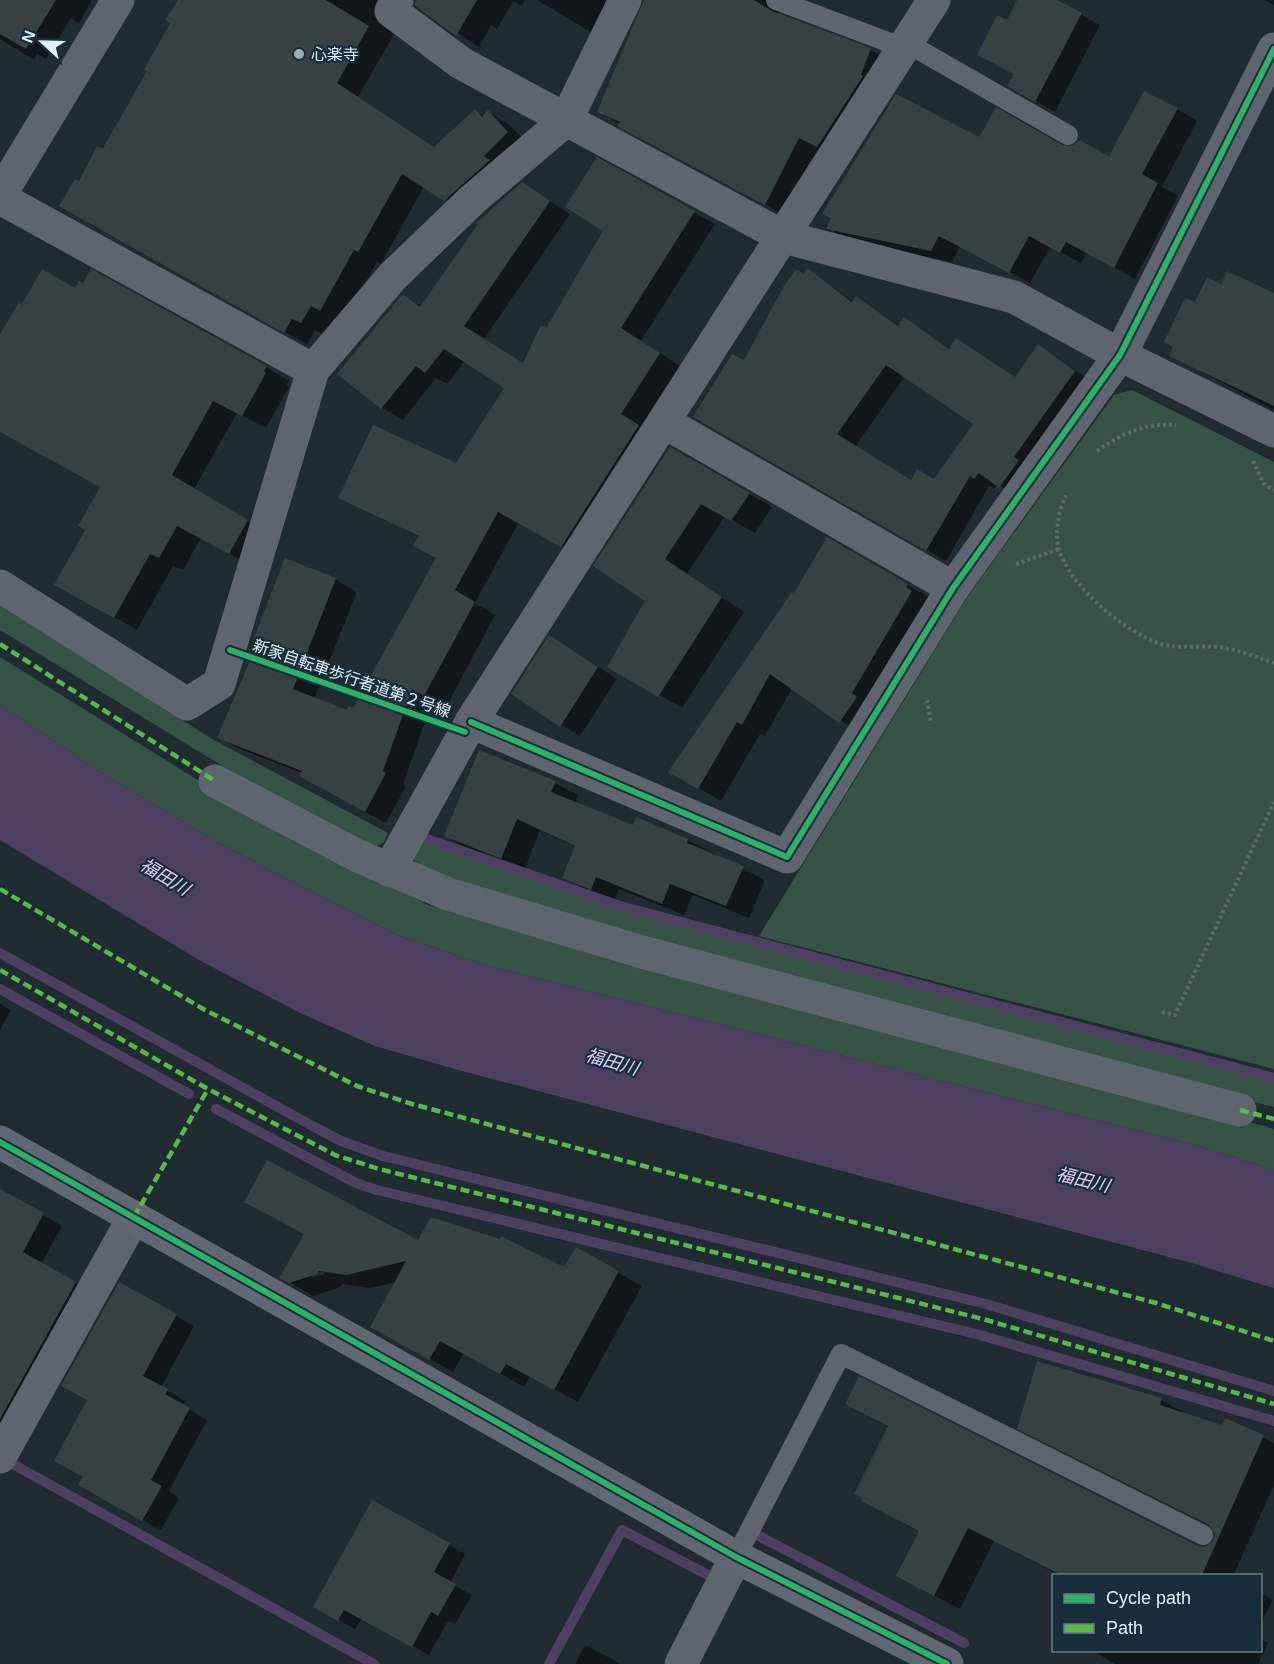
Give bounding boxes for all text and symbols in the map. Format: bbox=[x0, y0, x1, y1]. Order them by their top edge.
north arrow bbox=[12, 12, 72, 72]
text: N bbox=[19, 28, 39, 45]
place label: 心楽寺 bbox=[311, 46, 359, 63]
marker: 心楽寺 bbox=[292, 47, 306, 61]
street label: 新家自転車歩行者道第２号線 bbox=[251, 637, 453, 720]
water label: 福田川 bbox=[137, 855, 195, 901]
water label: 福田川 bbox=[583, 1045, 643, 1080]
water label: 福田川 bbox=[1054, 1164, 1114, 1197]
legend bbox=[1052, 1574, 1262, 1652]
text: Cycle path bbox=[1106, 1588, 1191, 1608]
text: Path bbox=[1106, 1618, 1143, 1638]

